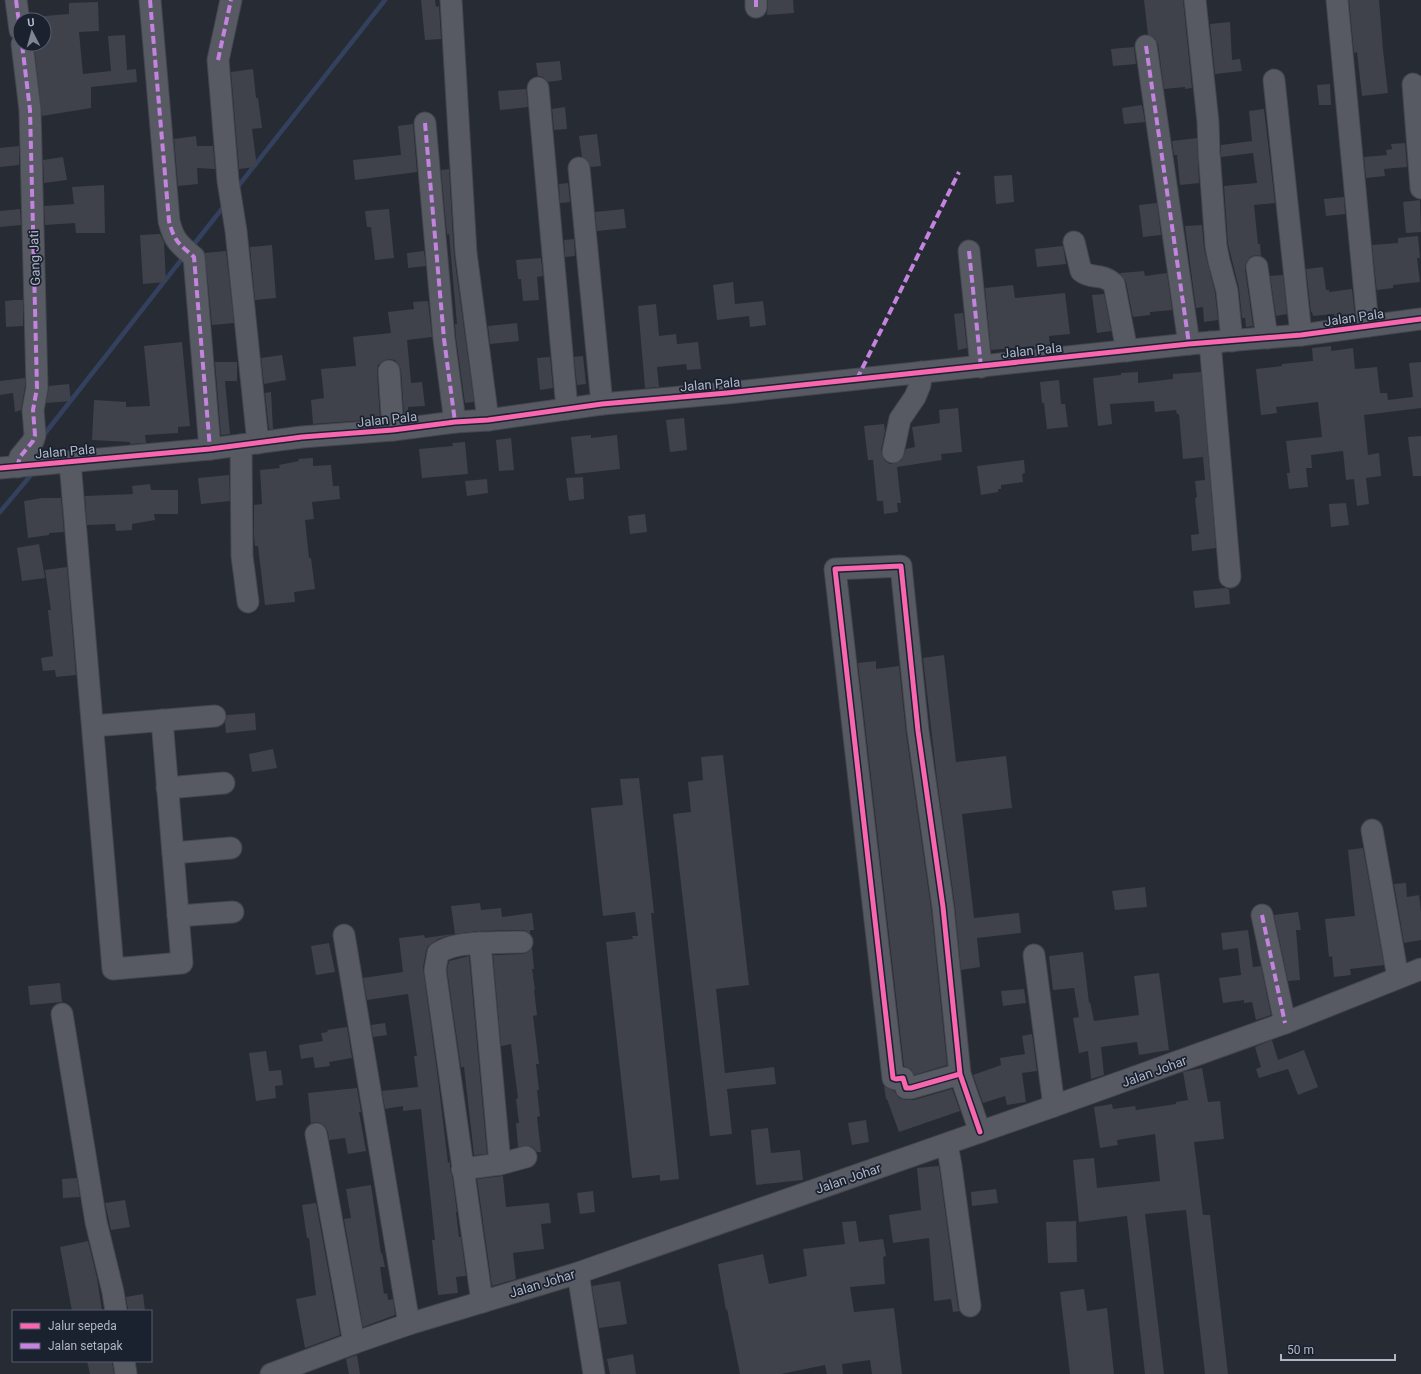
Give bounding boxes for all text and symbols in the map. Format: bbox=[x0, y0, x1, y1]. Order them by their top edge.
north arrow bbox=[12, 12, 52, 52]
text: U bbox=[27, 16, 35, 29]
street label: Gang Jati bbox=[26, 230, 43, 286]
street label: Jalan Pala bbox=[1323, 306, 1385, 329]
street label: Jalan Pala bbox=[1001, 340, 1063, 361]
street label: Jalan Pala bbox=[679, 374, 741, 395]
street label: Jalan Pala bbox=[356, 409, 418, 430]
street label: Jalan Pala bbox=[34, 441, 96, 462]
street label: Jalan Johar bbox=[1120, 1053, 1189, 1090]
street label: Jalan Johar bbox=[814, 1160, 883, 1197]
street label: Jalan Johar bbox=[507, 1266, 577, 1301]
legend bbox=[12, 1310, 152, 1362]
text: Jalur sepeda bbox=[48, 1319, 117, 1333]
scale bar bbox=[1281, 1336, 1395, 1362]
text: Jalan setapak bbox=[48, 1339, 123, 1353]
text: 50 m bbox=[1287, 1343, 1314, 1357]

